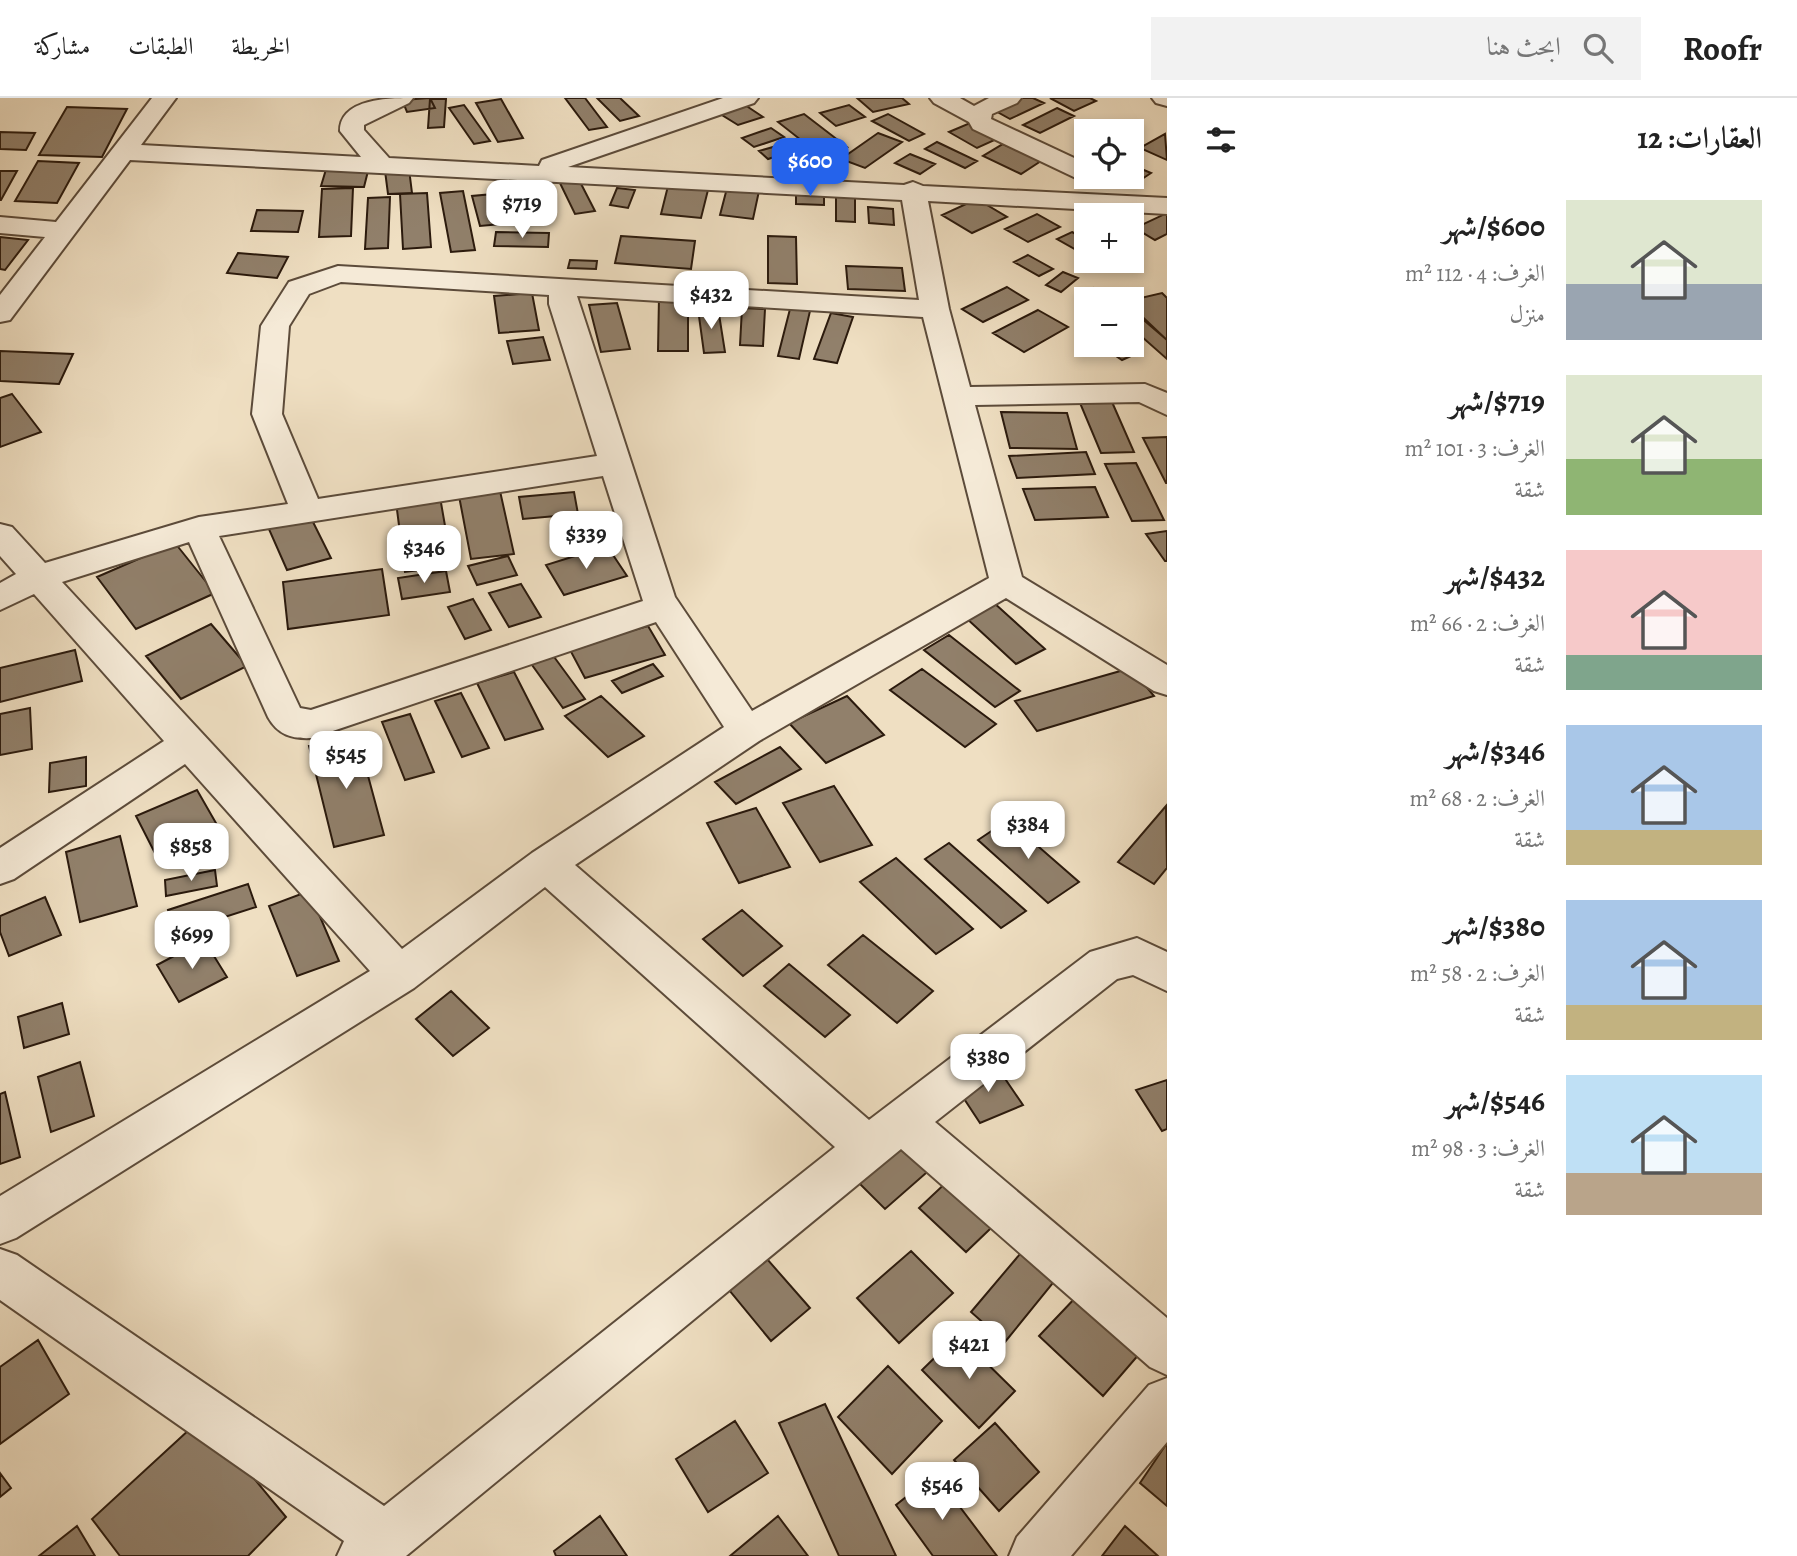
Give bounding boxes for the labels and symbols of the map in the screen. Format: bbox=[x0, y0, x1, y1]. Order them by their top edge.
pin: $600 bbox=[769, 139, 851, 198]
pin: $719 bbox=[481, 180, 563, 240]
pin: $432 bbox=[670, 272, 752, 331]
pin: $339 bbox=[545, 512, 627, 571]
pin: $346 bbox=[383, 526, 465, 585]
pin: $545 bbox=[305, 732, 387, 791]
pin: $384 bbox=[987, 802, 1069, 861]
pin: $858 bbox=[150, 824, 232, 883]
pin: $699 bbox=[151, 912, 233, 971]
pin: $380 bbox=[947, 1034, 1029, 1094]
pin: $421 bbox=[928, 1322, 1010, 1381]
pin: $546 bbox=[901, 1462, 983, 1522]

